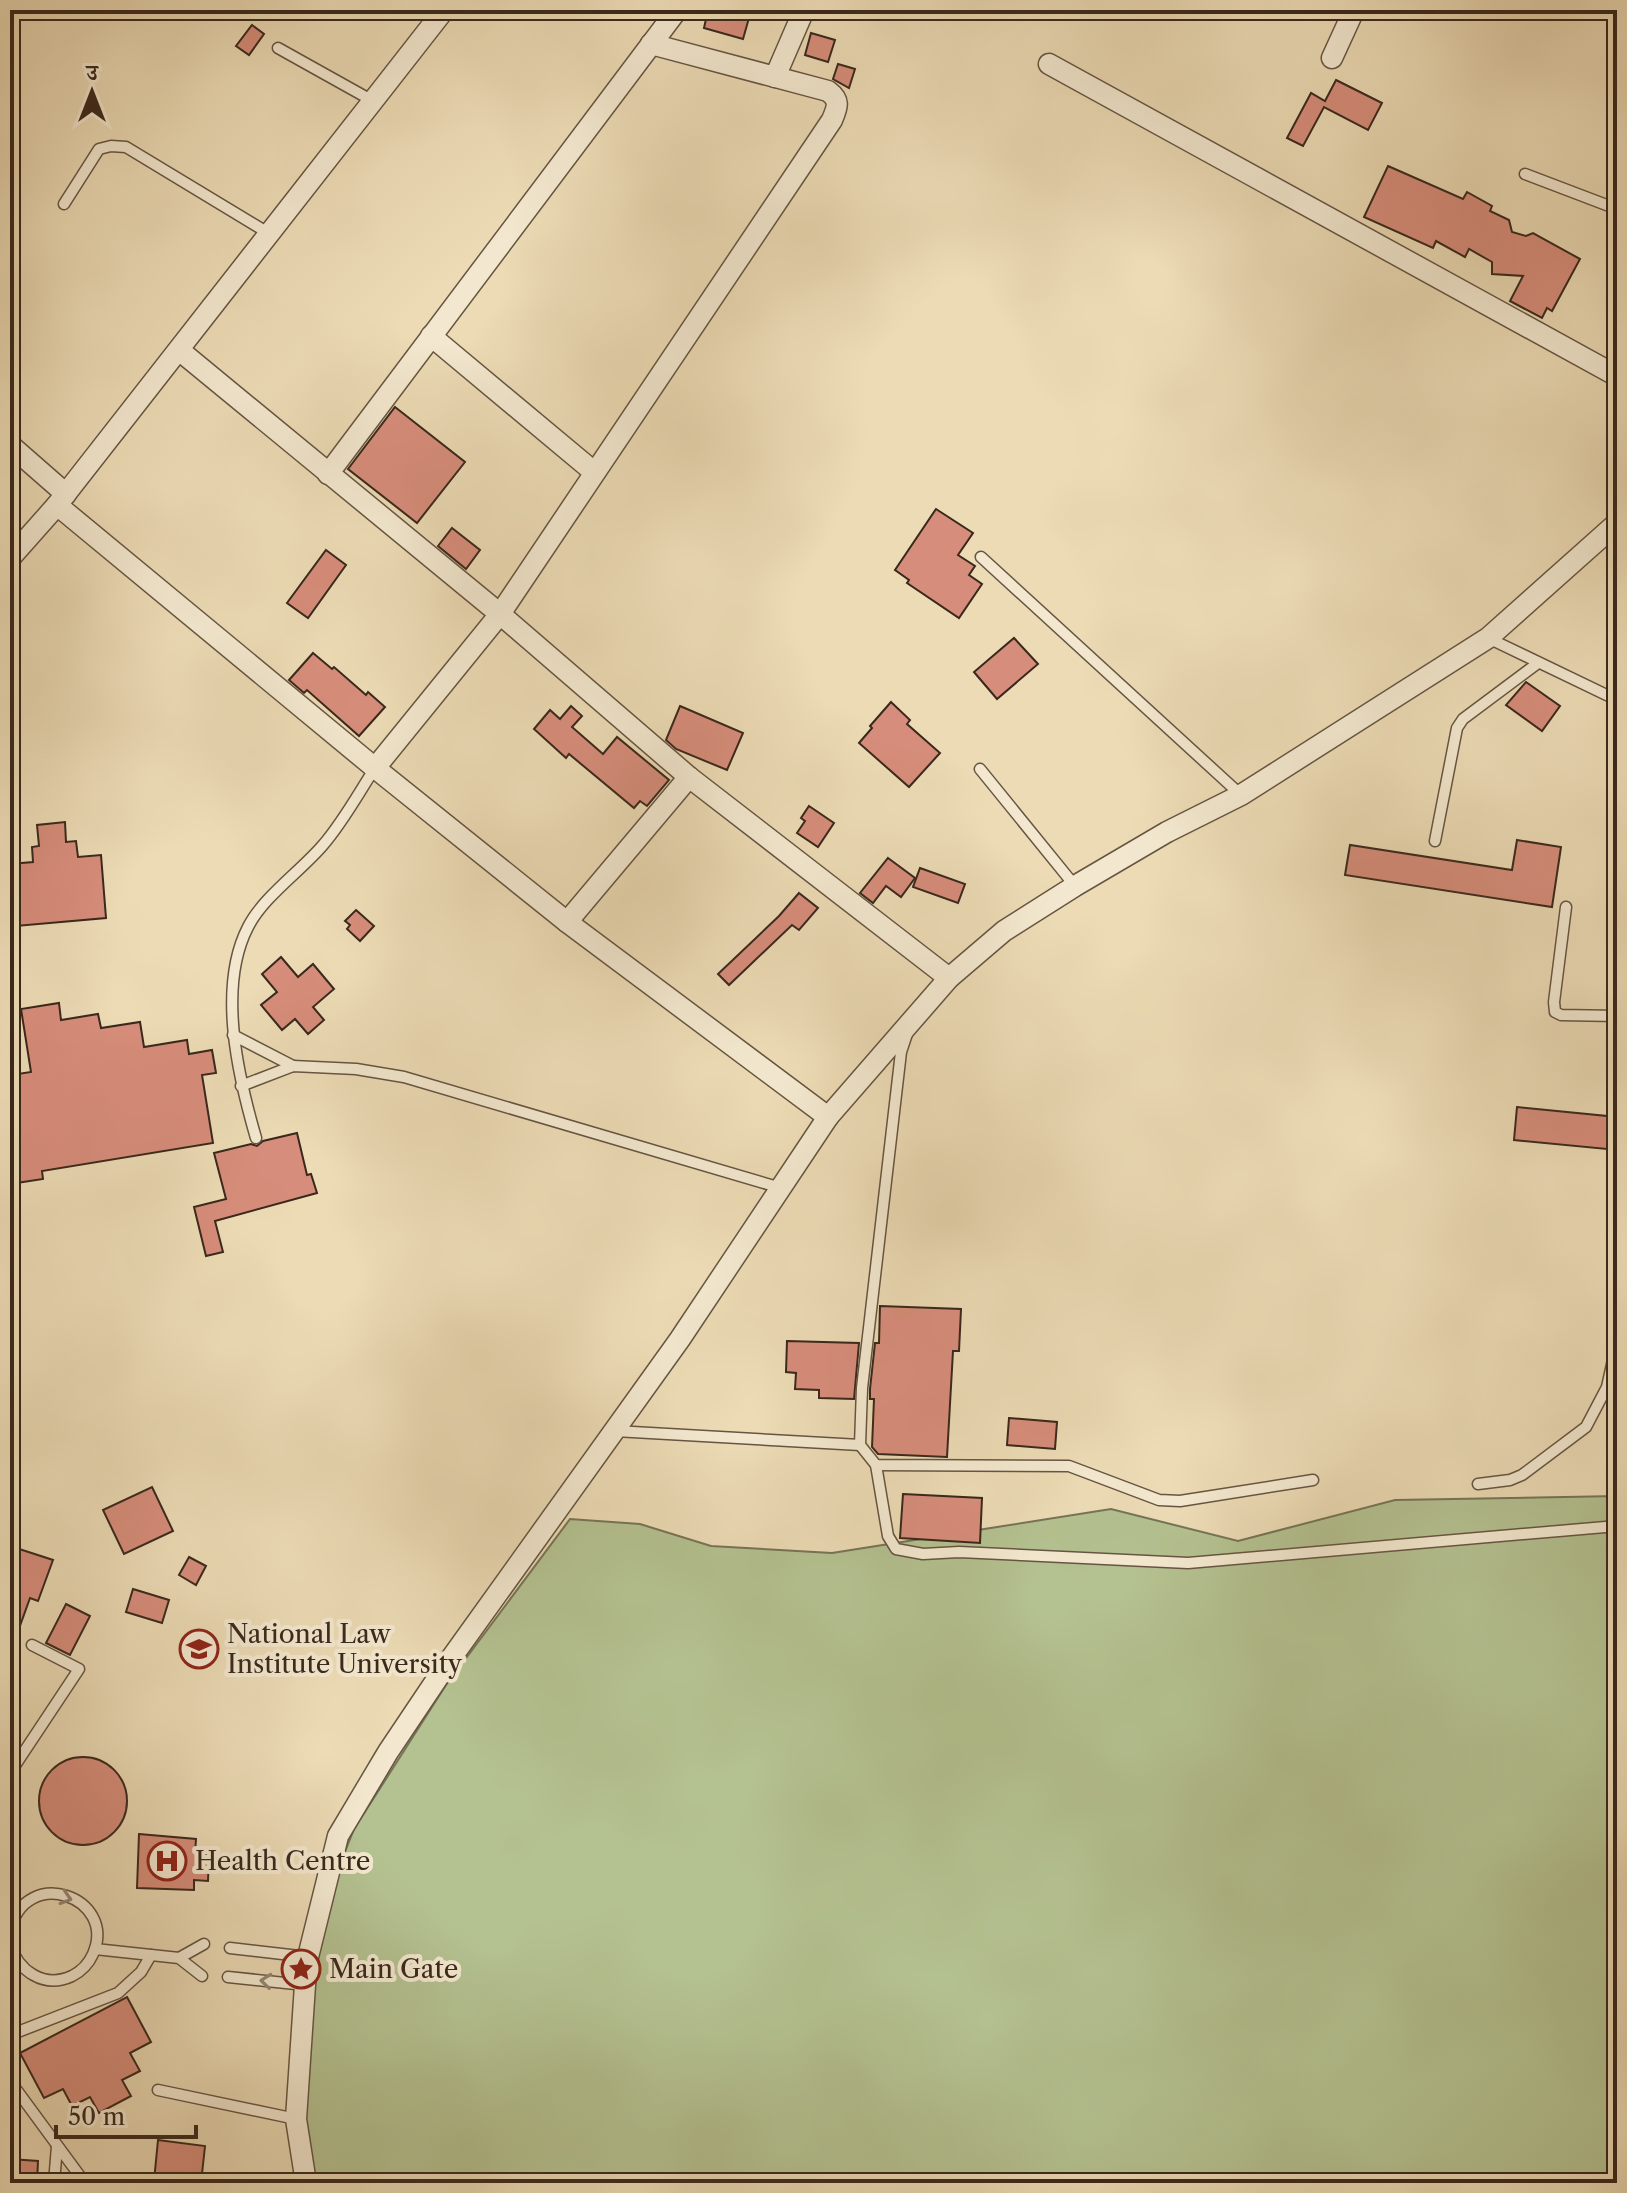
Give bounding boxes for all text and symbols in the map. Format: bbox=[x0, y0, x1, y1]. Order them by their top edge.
north arrow bbox=[52, 52, 132, 132]
text: उ bbox=[84, 59, 99, 86]
place label: National Law Institute University bbox=[227, 1618, 463, 1680]
school or university icon: National Law Institute University bbox=[178, 1628, 220, 1670]
hospital icon: Health Centre bbox=[146, 1840, 188, 1882]
place label: Health Centre bbox=[195, 1845, 370, 1877]
one-way arrow bbox=[59, 1889, 72, 1905]
place icon: Main Gate bbox=[280, 1948, 322, 1990]
place label: Main Gate bbox=[329, 1953, 458, 1985]
one-way arrow bbox=[259, 1973, 272, 1990]
scale bar bbox=[56, 2089, 196, 2139]
text: 50 m bbox=[68, 2102, 125, 2131]

